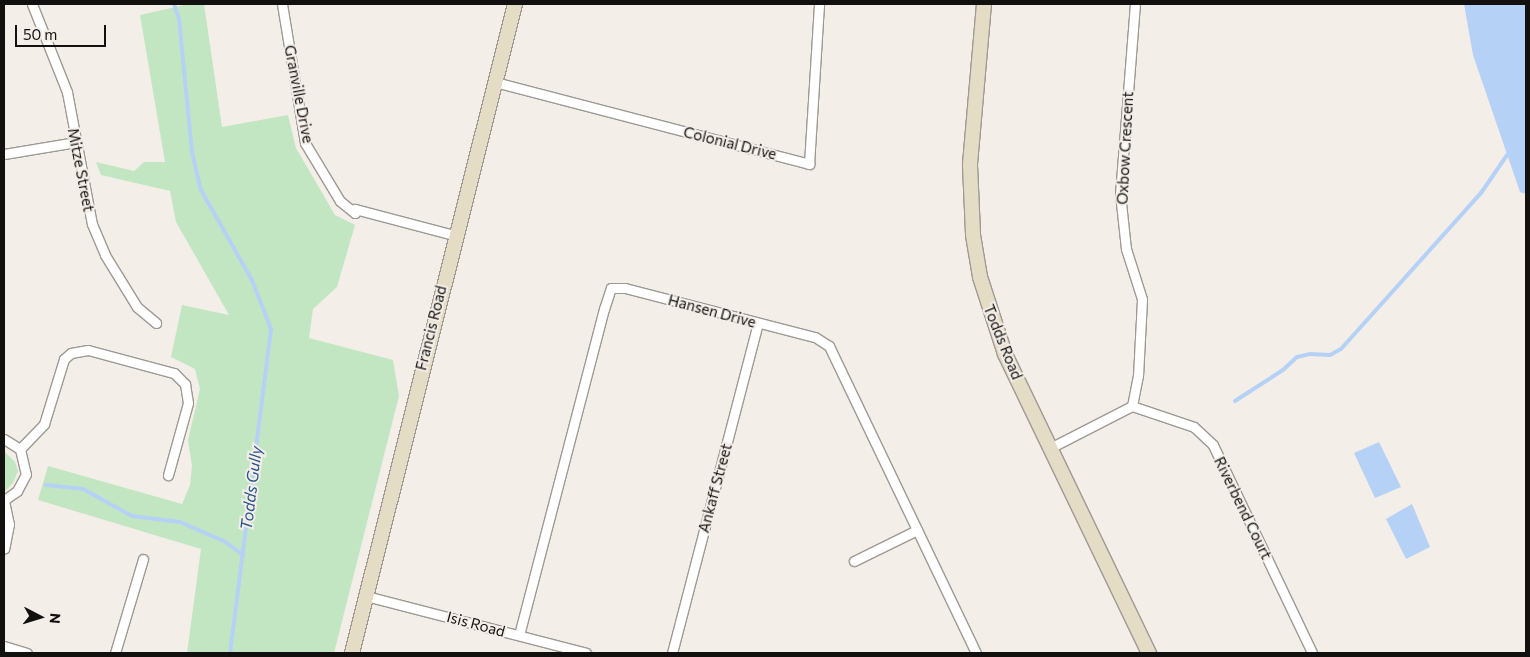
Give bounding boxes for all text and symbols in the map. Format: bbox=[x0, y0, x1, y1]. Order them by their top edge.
scale bar bbox=[18, 15, 109, 47]
text: 50 m bbox=[23, 25, 57, 43]
street label: Granville Drive bbox=[281, 44, 317, 144]
street label: Oxbow Crescent bbox=[1113, 91, 1137, 205]
street label: Colonial Drive bbox=[682, 123, 778, 163]
street label: Mitze Street bbox=[64, 127, 98, 213]
street label: Francis Road bbox=[412, 284, 450, 372]
street label: Hansen Drive bbox=[666, 291, 758, 331]
street label: Todds Road bbox=[980, 302, 1026, 382]
street label: Ankaff Street bbox=[694, 441, 736, 535]
water label: Todds Gully bbox=[236, 445, 266, 531]
street label: Riverbend Court bbox=[1210, 454, 1276, 562]
north arrow bbox=[15, 592, 65, 642]
street label: Isis Road bbox=[445, 608, 507, 640]
text: N bbox=[47, 612, 64, 624]

